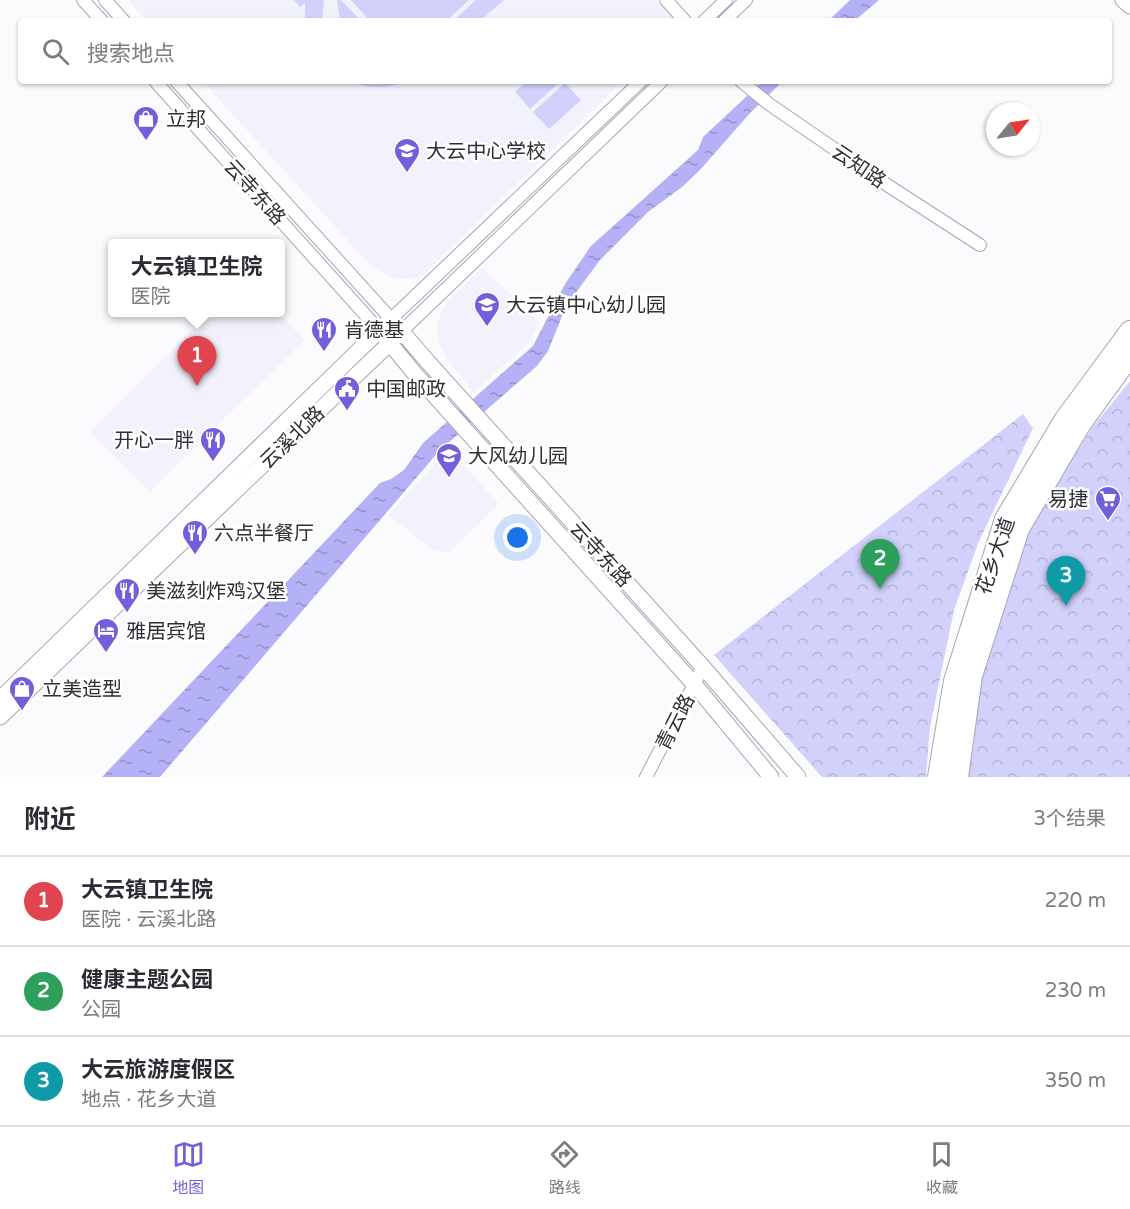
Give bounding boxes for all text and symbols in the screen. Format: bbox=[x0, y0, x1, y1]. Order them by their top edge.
search box bbox=[18, 18, 1112, 84]
icon: search bbox=[39, 35, 72, 68]
text: 搜索地点 bbox=[87, 41, 175, 67]
north arrow bbox=[986, 102, 1040, 156]
shop icon: 立邦 bbox=[131, 104, 161, 142]
place label: 立邦 bbox=[166, 108, 206, 132]
school or university icon: 大云中心学校 bbox=[392, 136, 422, 174]
place label: 大云中心学校 bbox=[426, 140, 546, 164]
street label: 云知路 bbox=[827, 140, 890, 194]
street label: 云寺东路 bbox=[219, 155, 290, 230]
popup bbox=[108, 239, 285, 317]
text: 大云镇卫生院 bbox=[130, 254, 263, 280]
text: 医院 bbox=[130, 285, 170, 309]
school or university icon: 大云镇中心幼儿园 bbox=[472, 290, 502, 328]
place label: 大云镇中心幼儿园 bbox=[506, 294, 666, 318]
restaurant icon: 肯德基 bbox=[309, 315, 339, 353]
place label: 肯德基 bbox=[344, 319, 404, 343]
pin: 1 bbox=[178, 336, 216, 386]
public building icon: 中国邮政 bbox=[332, 374, 362, 412]
place label: 中国邮政 bbox=[366, 378, 446, 402]
street label: 云溪北路 bbox=[256, 401, 330, 474]
restaurant icon: 开心一胖 bbox=[198, 425, 228, 463]
place label: 开心一胖 bbox=[114, 429, 194, 453]
school or university icon: 大风幼儿园 bbox=[434, 441, 464, 479]
place label: 大风幼儿园 bbox=[468, 445, 568, 469]
supermarket icon: 易捷 bbox=[1093, 484, 1123, 522]
place label: 易捷 bbox=[1048, 488, 1088, 512]
street label: 花乡大道 bbox=[972, 515, 1020, 598]
street label: 云寺东路 bbox=[565, 517, 636, 592]
restaurant icon: 六点半餐厅 bbox=[180, 518, 210, 556]
place label: 六点半餐厅 bbox=[214, 522, 314, 546]
your location bbox=[503, 523, 532, 552]
pin: 2 bbox=[860, 540, 900, 589]
pin: 3 bbox=[1046, 556, 1086, 606]
restaurant icon: 美滋刻炸鸡汉堡 bbox=[112, 576, 142, 614]
place label: 美滋刻炸鸡汉堡 bbox=[146, 580, 286, 604]
hotel icon: 雅居宾馆 bbox=[91, 616, 121, 654]
place label: 雅居宾馆 bbox=[126, 620, 206, 644]
shop icon: 立美造型 bbox=[7, 674, 37, 712]
place label: 立美造型 bbox=[42, 678, 122, 702]
street label: 青云路 bbox=[652, 690, 700, 755]
text: 附近 bbox=[24, 804, 76, 835]
text: 3个结果 bbox=[1033, 807, 1106, 831]
text: 大云镇卫生院 bbox=[81, 877, 213, 903]
text: 1 bbox=[37, 889, 50, 913]
text: 220 m bbox=[1045, 889, 1106, 913]
text: 医院 · 云溪北路 bbox=[81, 908, 217, 932]
text: 健康主题公园 bbox=[81, 967, 213, 993]
text: 2 bbox=[37, 979, 50, 1003]
text: 230 m bbox=[1045, 979, 1106, 1003]
text: 公园 bbox=[81, 998, 121, 1022]
text: 大云旅游度假区 bbox=[81, 1057, 235, 1083]
text: 3 bbox=[37, 1069, 50, 1093]
text: 350 m bbox=[1045, 1069, 1106, 1093]
text: 地点 · 花乡大道 bbox=[81, 1088, 217, 1112]
tab: 地图 bbox=[172, 1138, 205, 1198]
tab: 路线 bbox=[548, 1138, 581, 1198]
tab: 收藏 bbox=[925, 1138, 958, 1198]

